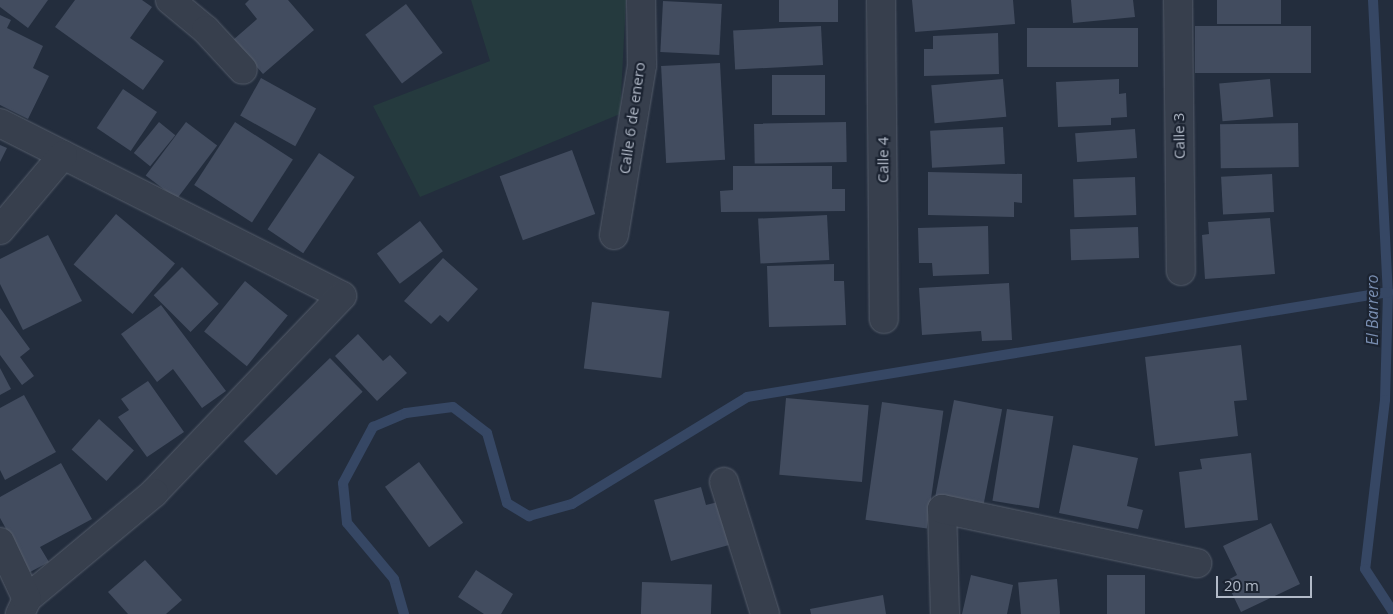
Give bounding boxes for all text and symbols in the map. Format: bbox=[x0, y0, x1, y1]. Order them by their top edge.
street label: Calle 6 de enero bbox=[615, 61, 649, 175]
street label: Calle 3 bbox=[1170, 113, 1188, 159]
street label: Calle 4 bbox=[874, 137, 892, 183]
water label: El Barrero bbox=[1362, 274, 1382, 346]
scale bar bbox=[1218, 566, 1314, 598]
text: 20 m bbox=[1224, 575, 1259, 595]

